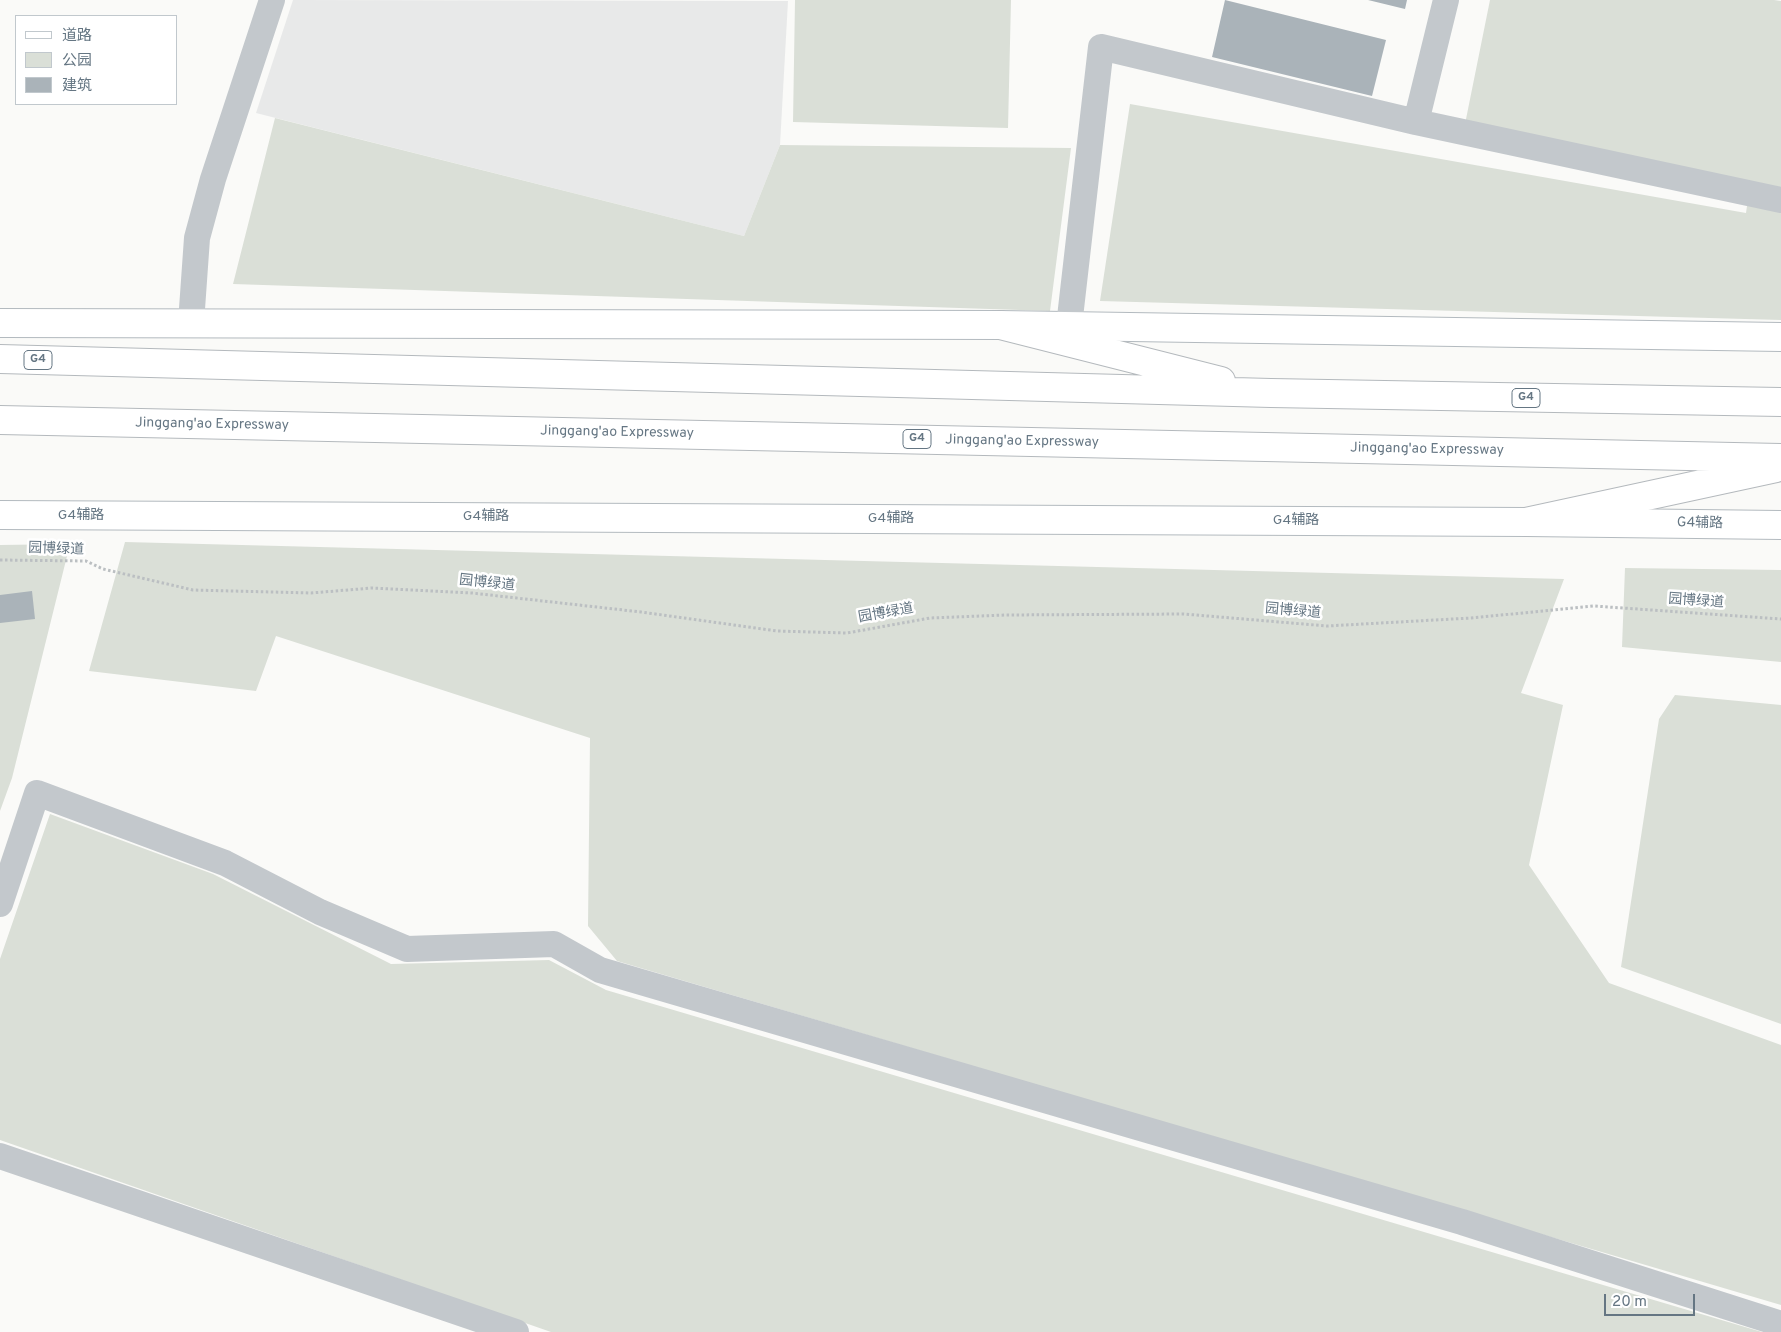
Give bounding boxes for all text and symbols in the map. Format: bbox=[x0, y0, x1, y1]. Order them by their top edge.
legend bbox=[15, 15, 178, 105]
text: 道路 bbox=[62, 27, 92, 46]
text: 公园 bbox=[62, 52, 92, 71]
text: 建筑 bbox=[62, 77, 92, 96]
road number: G4 bbox=[24, 350, 52, 370]
road number: G4 bbox=[1512, 388, 1540, 408]
street label: Jinggang'ao Expressway bbox=[135, 415, 289, 435]
street label: Jinggang'ao Expressway bbox=[540, 423, 694, 443]
road number: G4 bbox=[903, 429, 931, 448]
street label: Jinggang'ao Expressway bbox=[945, 432, 1099, 452]
street label: Jinggang'ao Expressway bbox=[1350, 440, 1504, 460]
street label: G4辅路 bbox=[58, 508, 104, 524]
street label: G4辅路 bbox=[463, 509, 509, 525]
street label: G4辅路 bbox=[868, 511, 914, 527]
street label: G4辅路 bbox=[1273, 513, 1319, 529]
street label: G4辅路 bbox=[1677, 515, 1723, 533]
street label: 园博绿道 bbox=[28, 541, 84, 559]
street label: 园博绿道 bbox=[458, 573, 516, 595]
street label: 园博绿道 bbox=[1667, 592, 1725, 612]
street label: 园博绿道 bbox=[857, 601, 915, 627]
street label: 园博绿道 bbox=[1264, 601, 1322, 623]
scale bar bbox=[1606, 1284, 1697, 1316]
text: 20 m bbox=[1612, 1293, 1647, 1312]

